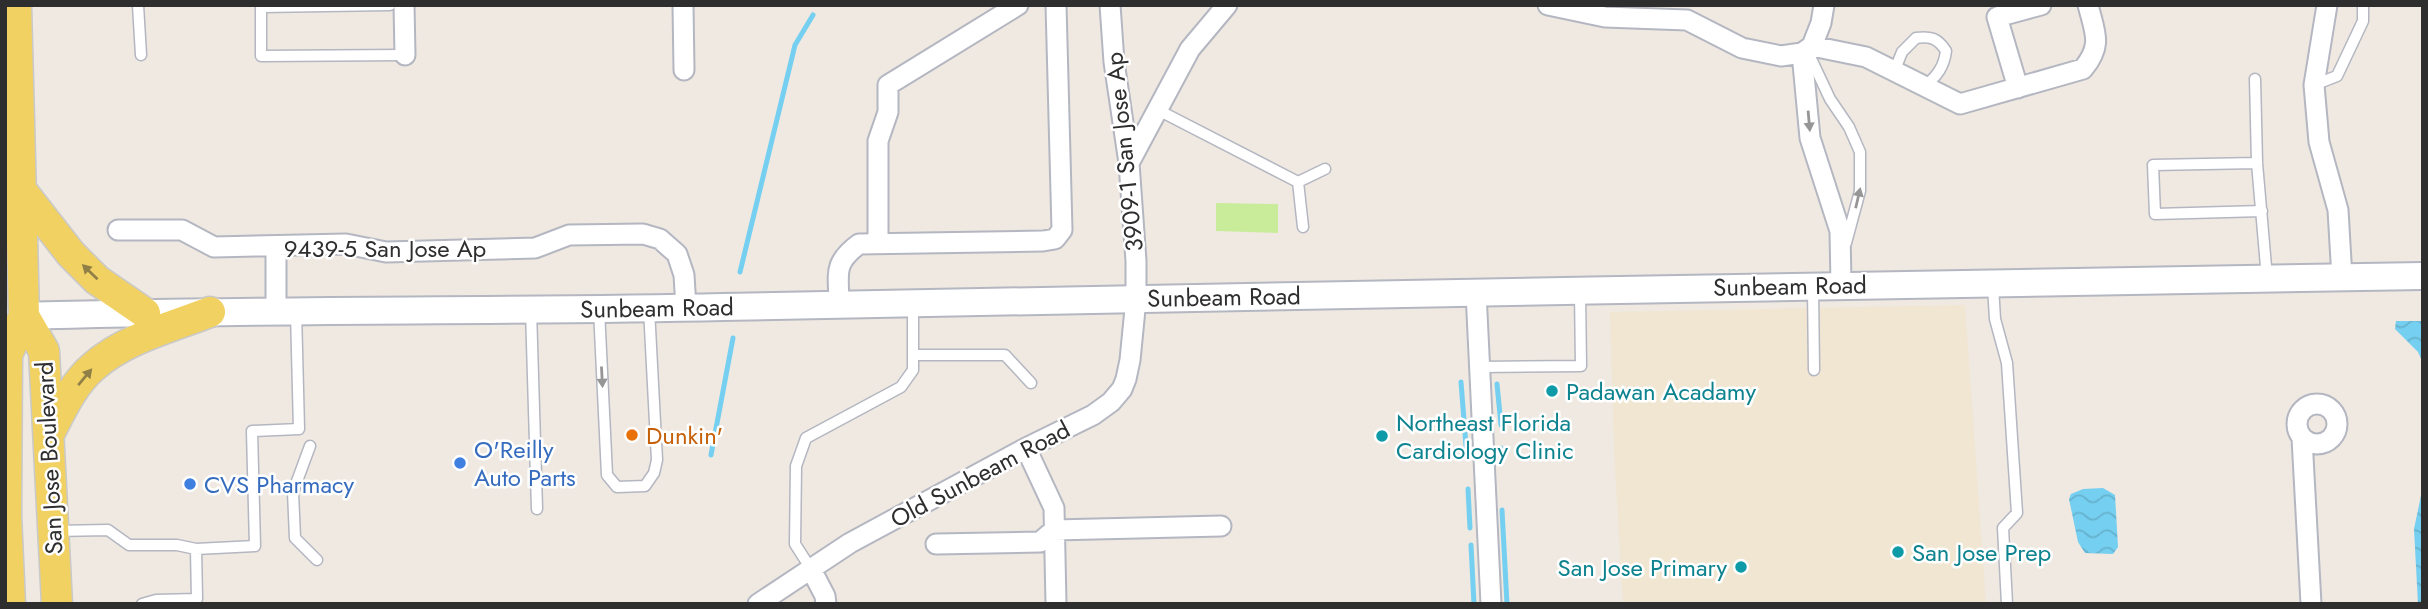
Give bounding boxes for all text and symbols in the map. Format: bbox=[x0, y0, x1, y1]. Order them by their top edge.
street label: 3909-1 San Jose Ap bbox=[1096, 51, 1152, 253]
one-way arrow bbox=[1803, 111, 1814, 133]
one-way arrow bbox=[1853, 187, 1864, 209]
street label: 9439-5 San Jose Ap bbox=[284, 231, 486, 266]
one-way arrow bbox=[82, 265, 99, 281]
street label: Sunbeam Road bbox=[1713, 267, 1867, 305]
street label: Sunbeam Road bbox=[1147, 278, 1301, 316]
street label: Sunbeam Road bbox=[580, 289, 734, 327]
street label: San Jose Boulevard bbox=[26, 361, 72, 555]
one-way arrow bbox=[597, 367, 608, 389]
one-way arrow bbox=[77, 368, 92, 386]
place label: Padawan Acadamy bbox=[1566, 374, 1756, 409]
marker: Padawan Acadamy bbox=[1544, 383, 1560, 399]
place label: Northeast Florida Cardiology Clinic bbox=[1396, 405, 1574, 468]
street label: Old Sunbeam Road bbox=[884, 412, 1076, 536]
place label: Dunkin' bbox=[646, 418, 723, 453]
marker: Dunkin' bbox=[624, 427, 640, 443]
marker: Northeast Florida Cardiology Clinic bbox=[1374, 428, 1390, 444]
place label: O'Reilly Auto Parts bbox=[474, 432, 576, 495]
marker: O'Reilly Auto Parts bbox=[452, 455, 468, 471]
place label: CVS Pharmacy bbox=[204, 467, 355, 502]
marker: CVS Pharmacy bbox=[182, 476, 198, 492]
place label: San Jose Prep bbox=[1912, 535, 2051, 570]
marker: San Jose Prep bbox=[1890, 544, 1906, 560]
place label: San Jose Primary bbox=[1557, 550, 1727, 585]
marker: San Jose Primary bbox=[1733, 559, 1749, 575]

